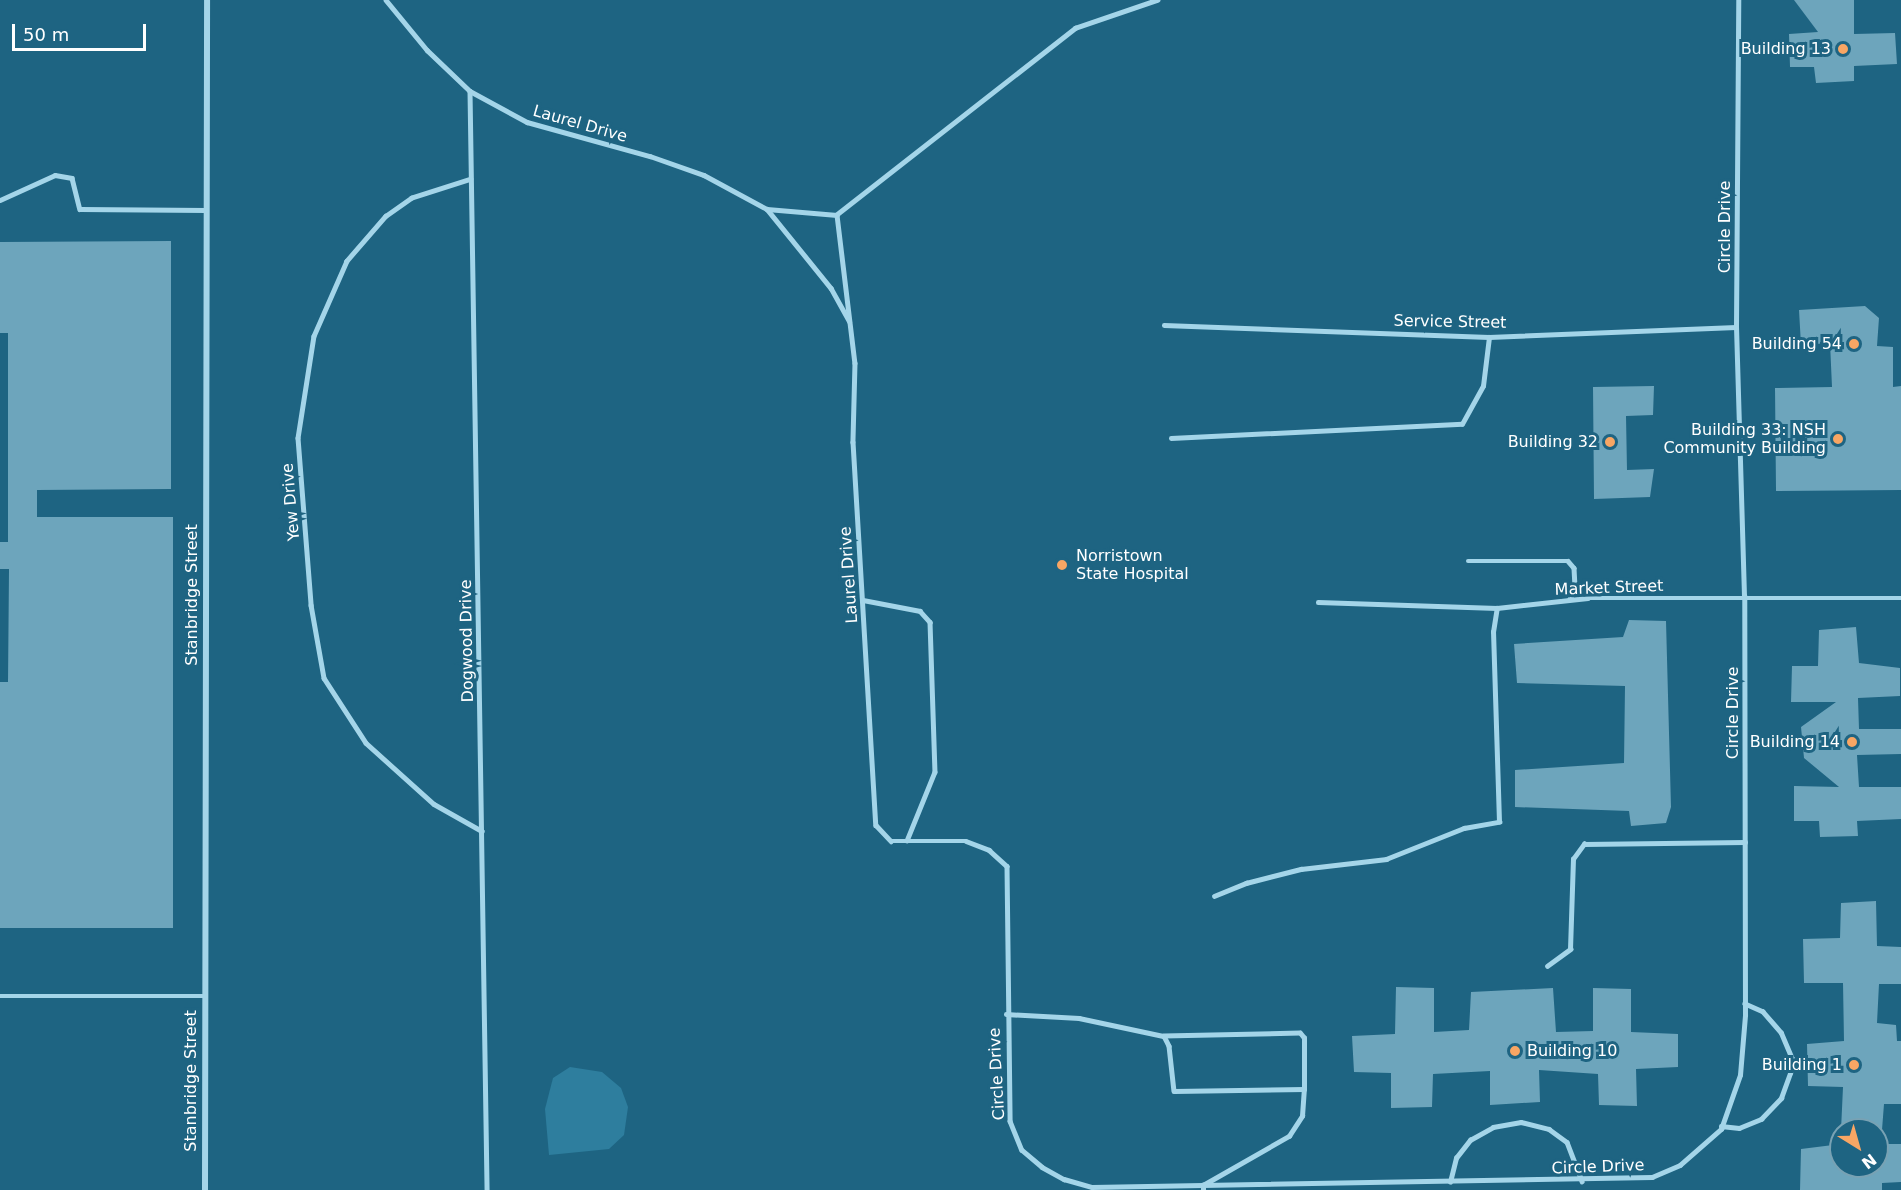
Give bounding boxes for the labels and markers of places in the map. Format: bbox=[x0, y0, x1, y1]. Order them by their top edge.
place label: Building 13 bbox=[1741, 39, 1831, 59]
marker: Building 13 bbox=[1836, 42, 1850, 56]
place label: Building 54 bbox=[1752, 334, 1842, 354]
marker: Building 54 bbox=[1847, 337, 1861, 351]
place label: Building 33: NSH Community Building bbox=[1663, 420, 1826, 458]
place label: Building 32 bbox=[1508, 432, 1598, 452]
marker: Building 33: NSH Community Building bbox=[1831, 432, 1845, 446]
marker: Building 32 bbox=[1603, 435, 1617, 449]
place label: Norristown State Hospital bbox=[1076, 546, 1189, 584]
marker: Norristown State Hospital bbox=[1053, 556, 1071, 574]
place label: Building 14 bbox=[1750, 732, 1840, 752]
marker: Building 14 bbox=[1845, 735, 1859, 749]
place label: Building 10 bbox=[1527, 1041, 1617, 1061]
marker: Building 10 bbox=[1508, 1044, 1522, 1058]
place label: Building 1 bbox=[1762, 1055, 1842, 1075]
marker: Building 1 bbox=[1847, 1058, 1861, 1072]

